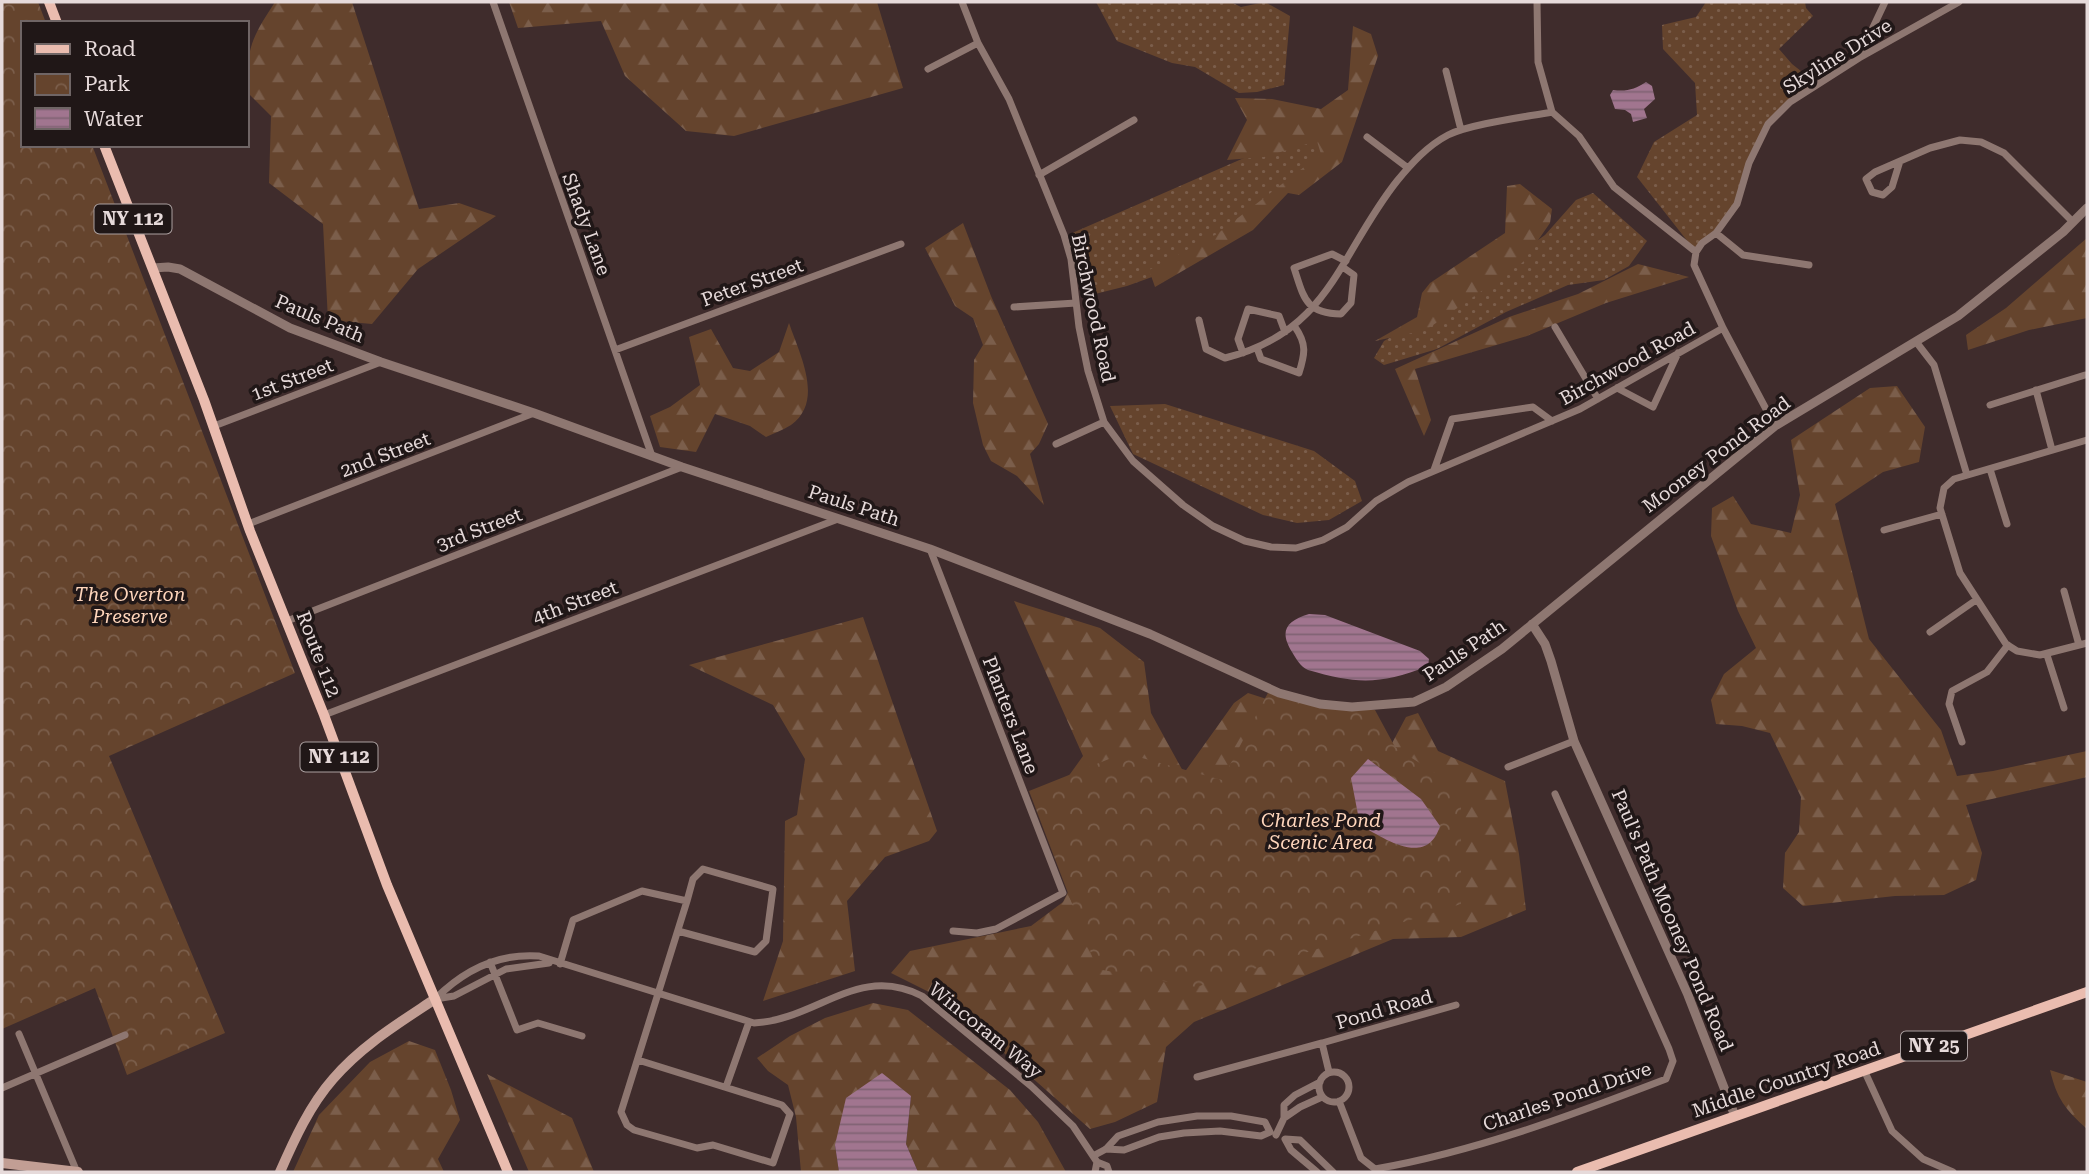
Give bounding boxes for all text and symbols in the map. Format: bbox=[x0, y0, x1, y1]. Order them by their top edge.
street label: Skyline Drive bbox=[1779, 14, 1896, 99]
legend bbox=[21, 21, 248, 147]
text: Road bbox=[84, 37, 136, 61]
text: Park bbox=[84, 72, 130, 96]
text: Water bbox=[84, 107, 144, 131]
street label: Shady Lane bbox=[557, 170, 616, 279]
road number: NY 112 bbox=[94, 204, 172, 233]
street label: Birchwood Road bbox=[1067, 232, 1121, 385]
street label: Peter Street bbox=[698, 253, 806, 312]
street label: Pauls Path bbox=[272, 289, 368, 348]
street label: Birchwood Road bbox=[1555, 317, 1699, 410]
street label: 1st Street bbox=[248, 353, 336, 406]
street label: Mooney Pond Road bbox=[1638, 391, 1795, 517]
street label: 2nd Street bbox=[337, 427, 433, 482]
street label: Pauls Path bbox=[805, 480, 902, 531]
street label: 3rd Street bbox=[433, 503, 525, 556]
street label: 4th Street bbox=[529, 576, 621, 629]
park label: The Overton Preserve bbox=[75, 583, 186, 628]
street label: Route 112 bbox=[292, 608, 345, 701]
street label: Pauls Path bbox=[1419, 614, 1510, 686]
street label: Planters Lane bbox=[978, 653, 1044, 777]
road number: NY 112 bbox=[300, 742, 378, 772]
street label: Paul's Path Mooney Pond Road bbox=[1607, 786, 1738, 1055]
park label: Charles Pond Scenic Area bbox=[1261, 809, 1381, 854]
street label: Wincoram Way bbox=[924, 978, 1048, 1084]
street label: Pond Road bbox=[1333, 985, 1435, 1034]
road number: NY 25 bbox=[1901, 1031, 1967, 1060]
street label: Middle Country Road bbox=[1689, 1037, 1883, 1122]
street label: Charles Pond Drive bbox=[1480, 1057, 1654, 1136]

